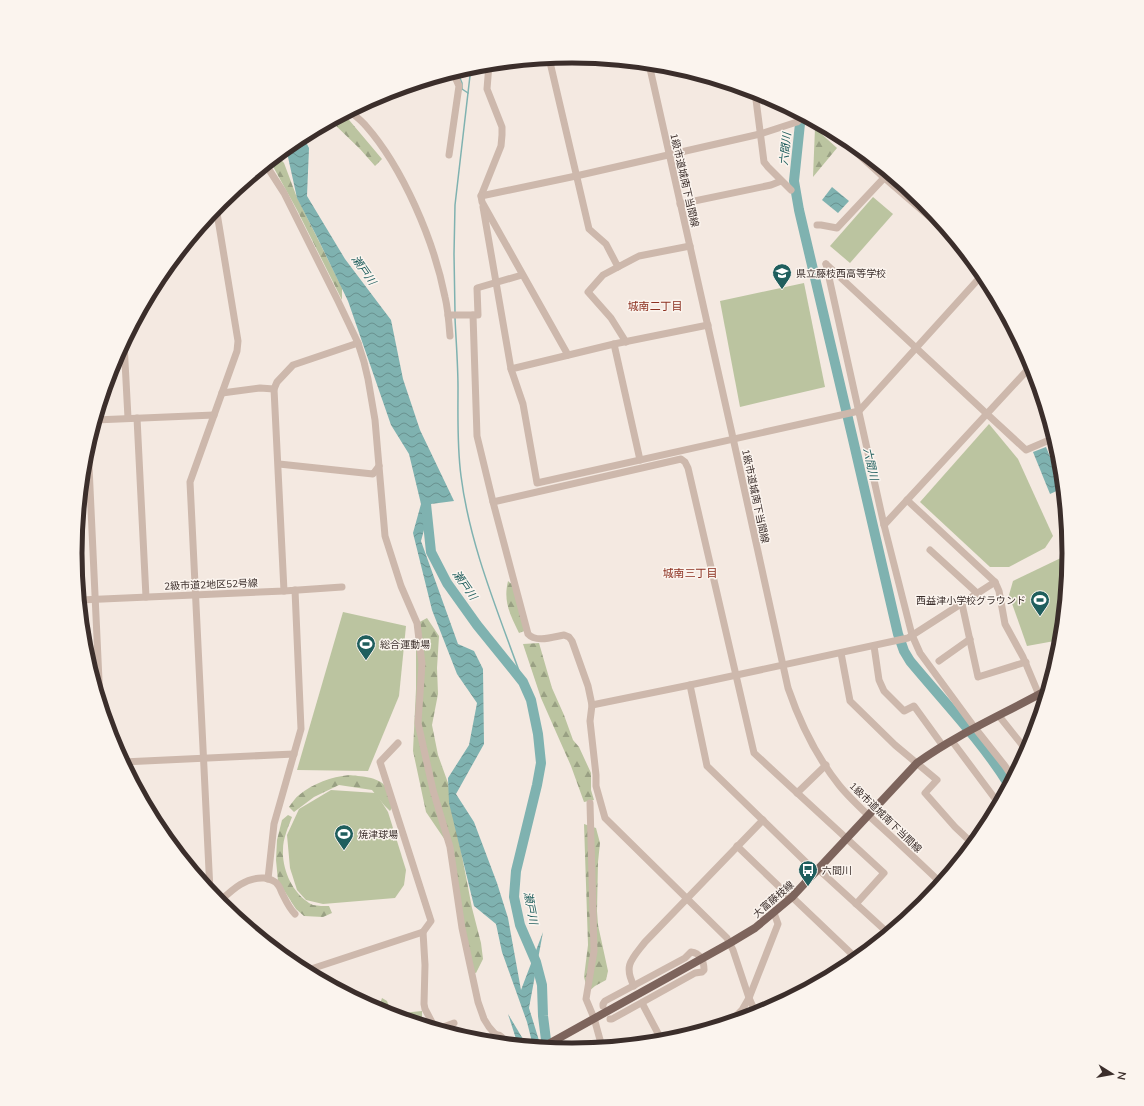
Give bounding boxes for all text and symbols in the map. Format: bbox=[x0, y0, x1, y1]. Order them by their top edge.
water label: 六間川 bbox=[776, 131, 795, 166]
street label: 1級市道城南下当間線 bbox=[666, 132, 702, 229]
water label: 瀬戸川 bbox=[348, 252, 380, 289]
school or university icon: 県立藤枝西高等学校 bbox=[771, 262, 793, 290]
place label: 県立藤枝西高等学校 bbox=[796, 267, 886, 281]
district label: 城南二丁目 bbox=[628, 299, 683, 314]
water label: 六間川 bbox=[859, 446, 882, 483]
street label: 1級市道城南下当間線 bbox=[738, 448, 772, 545]
district label: 城南三丁目 bbox=[663, 566, 718, 581]
water label: 瀬戸川 bbox=[449, 567, 481, 604]
street label: 2級市道2地区52号線 bbox=[164, 576, 258, 594]
sports icon: 西益津小学校グラウンド bbox=[1029, 589, 1051, 617]
place label: 西益津小学校グラウンド bbox=[916, 594, 1026, 608]
sports icon: 総合運動場 bbox=[355, 633, 377, 661]
place label: 総合運動場 bbox=[380, 638, 430, 652]
street label: 1級市道城南下当間線 bbox=[846, 779, 925, 856]
sports icon: 焼津球場 bbox=[333, 823, 355, 851]
place label: 焼津球場 bbox=[358, 828, 398, 842]
bus stop icon: 六間川 bbox=[797, 859, 819, 887]
place label: 六間川 bbox=[822, 864, 852, 878]
street label: 大富藤枝線 bbox=[750, 878, 797, 921]
water label: 瀬戸川 bbox=[520, 890, 541, 927]
north arrow bbox=[1092, 1054, 1132, 1094]
text: N bbox=[1113, 1070, 1129, 1081]

